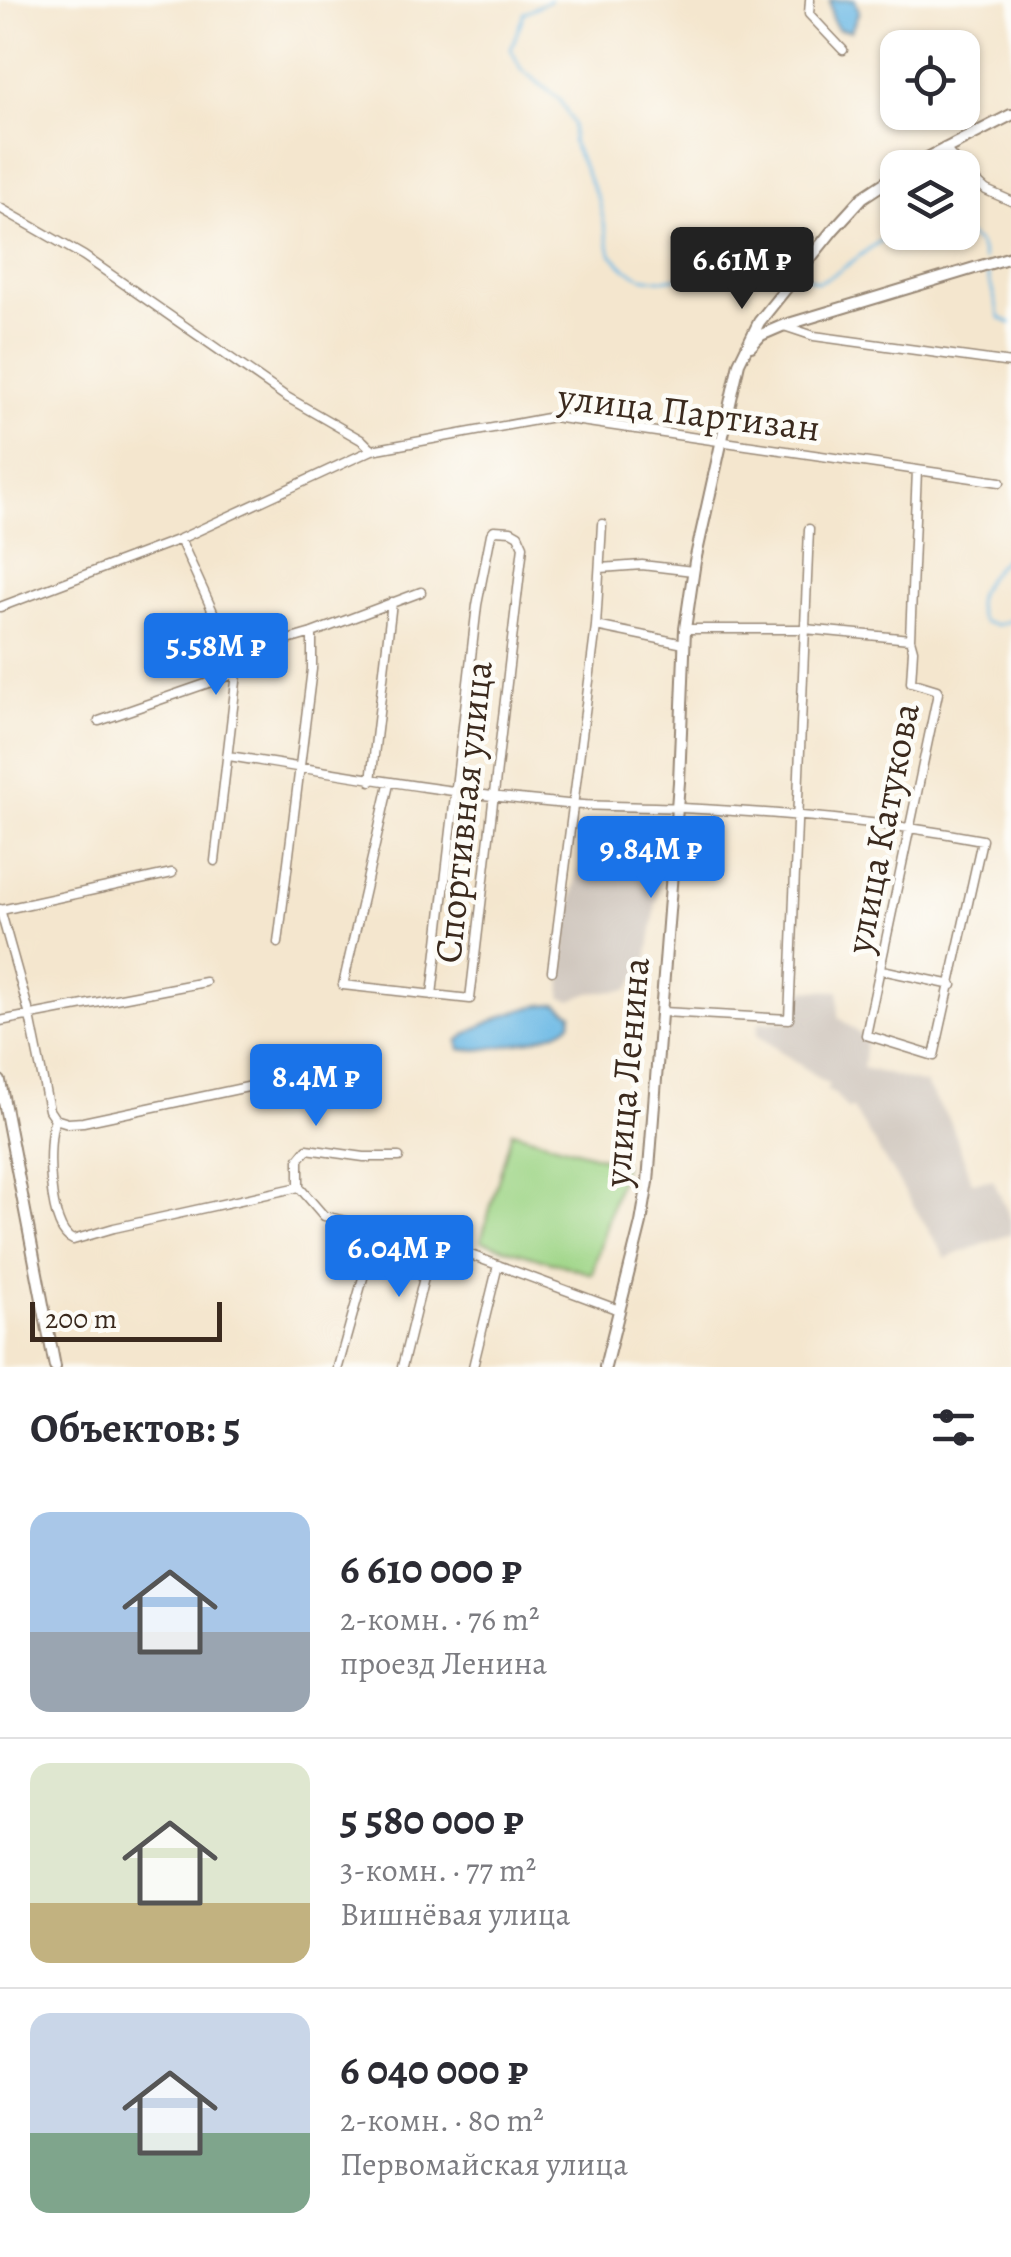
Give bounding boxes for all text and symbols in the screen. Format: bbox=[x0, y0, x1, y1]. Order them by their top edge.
map controls bbox=[880, 30, 980, 250]
button: locate bbox=[880, 30, 980, 130]
button: layers bbox=[880, 150, 980, 250]
pin: 6.61M ₽ bbox=[650, 227, 834, 312]
text: 6.61M ₽ bbox=[693, 237, 791, 281]
street label: улица Партизан bbox=[554, 370, 823, 454]
pin: 5.58M ₽ bbox=[124, 613, 308, 698]
text: 5.58M ₽ bbox=[166, 623, 266, 667]
street label: Спортивная улица bbox=[421, 658, 505, 966]
street label: улица Катукова bbox=[832, 698, 932, 958]
pin: 9.84M ₽ bbox=[559, 816, 743, 901]
text: 9.84M ₽ bbox=[600, 826, 702, 870]
street label: улица Ленина bbox=[590, 955, 662, 1190]
pin: 8.4M ₽ bbox=[235, 1044, 397, 1129]
text: 8.4M ₽ bbox=[272, 1054, 360, 1098]
pin: 6.04M ₽ bbox=[307, 1215, 491, 1300]
text: 6.04M ₽ bbox=[347, 1225, 451, 1269]
scale bar bbox=[30, 1297, 222, 1342]
text: 200 m bbox=[45, 1300, 117, 1338]
text: Объектов: 5 bbox=[30, 1399, 241, 1456]
icon: filters bbox=[926, 1400, 981, 1455]
text: 6 610 000 ₽ bbox=[340, 1540, 522, 1597]
icon: home bbox=[110, 1552, 230, 1672]
text: 2-комн. · 76 m² bbox=[340, 1597, 539, 1641]
text: проезд Ленина bbox=[340, 1641, 547, 1685]
text: 5 580 000 ₽ bbox=[340, 1791, 524, 1848]
icon: home bbox=[110, 1803, 230, 1923]
text: 3-комн. · 77 m² bbox=[340, 1848, 536, 1892]
text: Вишнёвая улица bbox=[340, 1892, 570, 1936]
text: 6 040 000 ₽ bbox=[340, 2041, 528, 2098]
icon: home bbox=[110, 2053, 230, 2173]
text: 2-комн. · 80 m² bbox=[340, 2098, 544, 2142]
text: Первомайская улица bbox=[340, 2142, 628, 2186]

